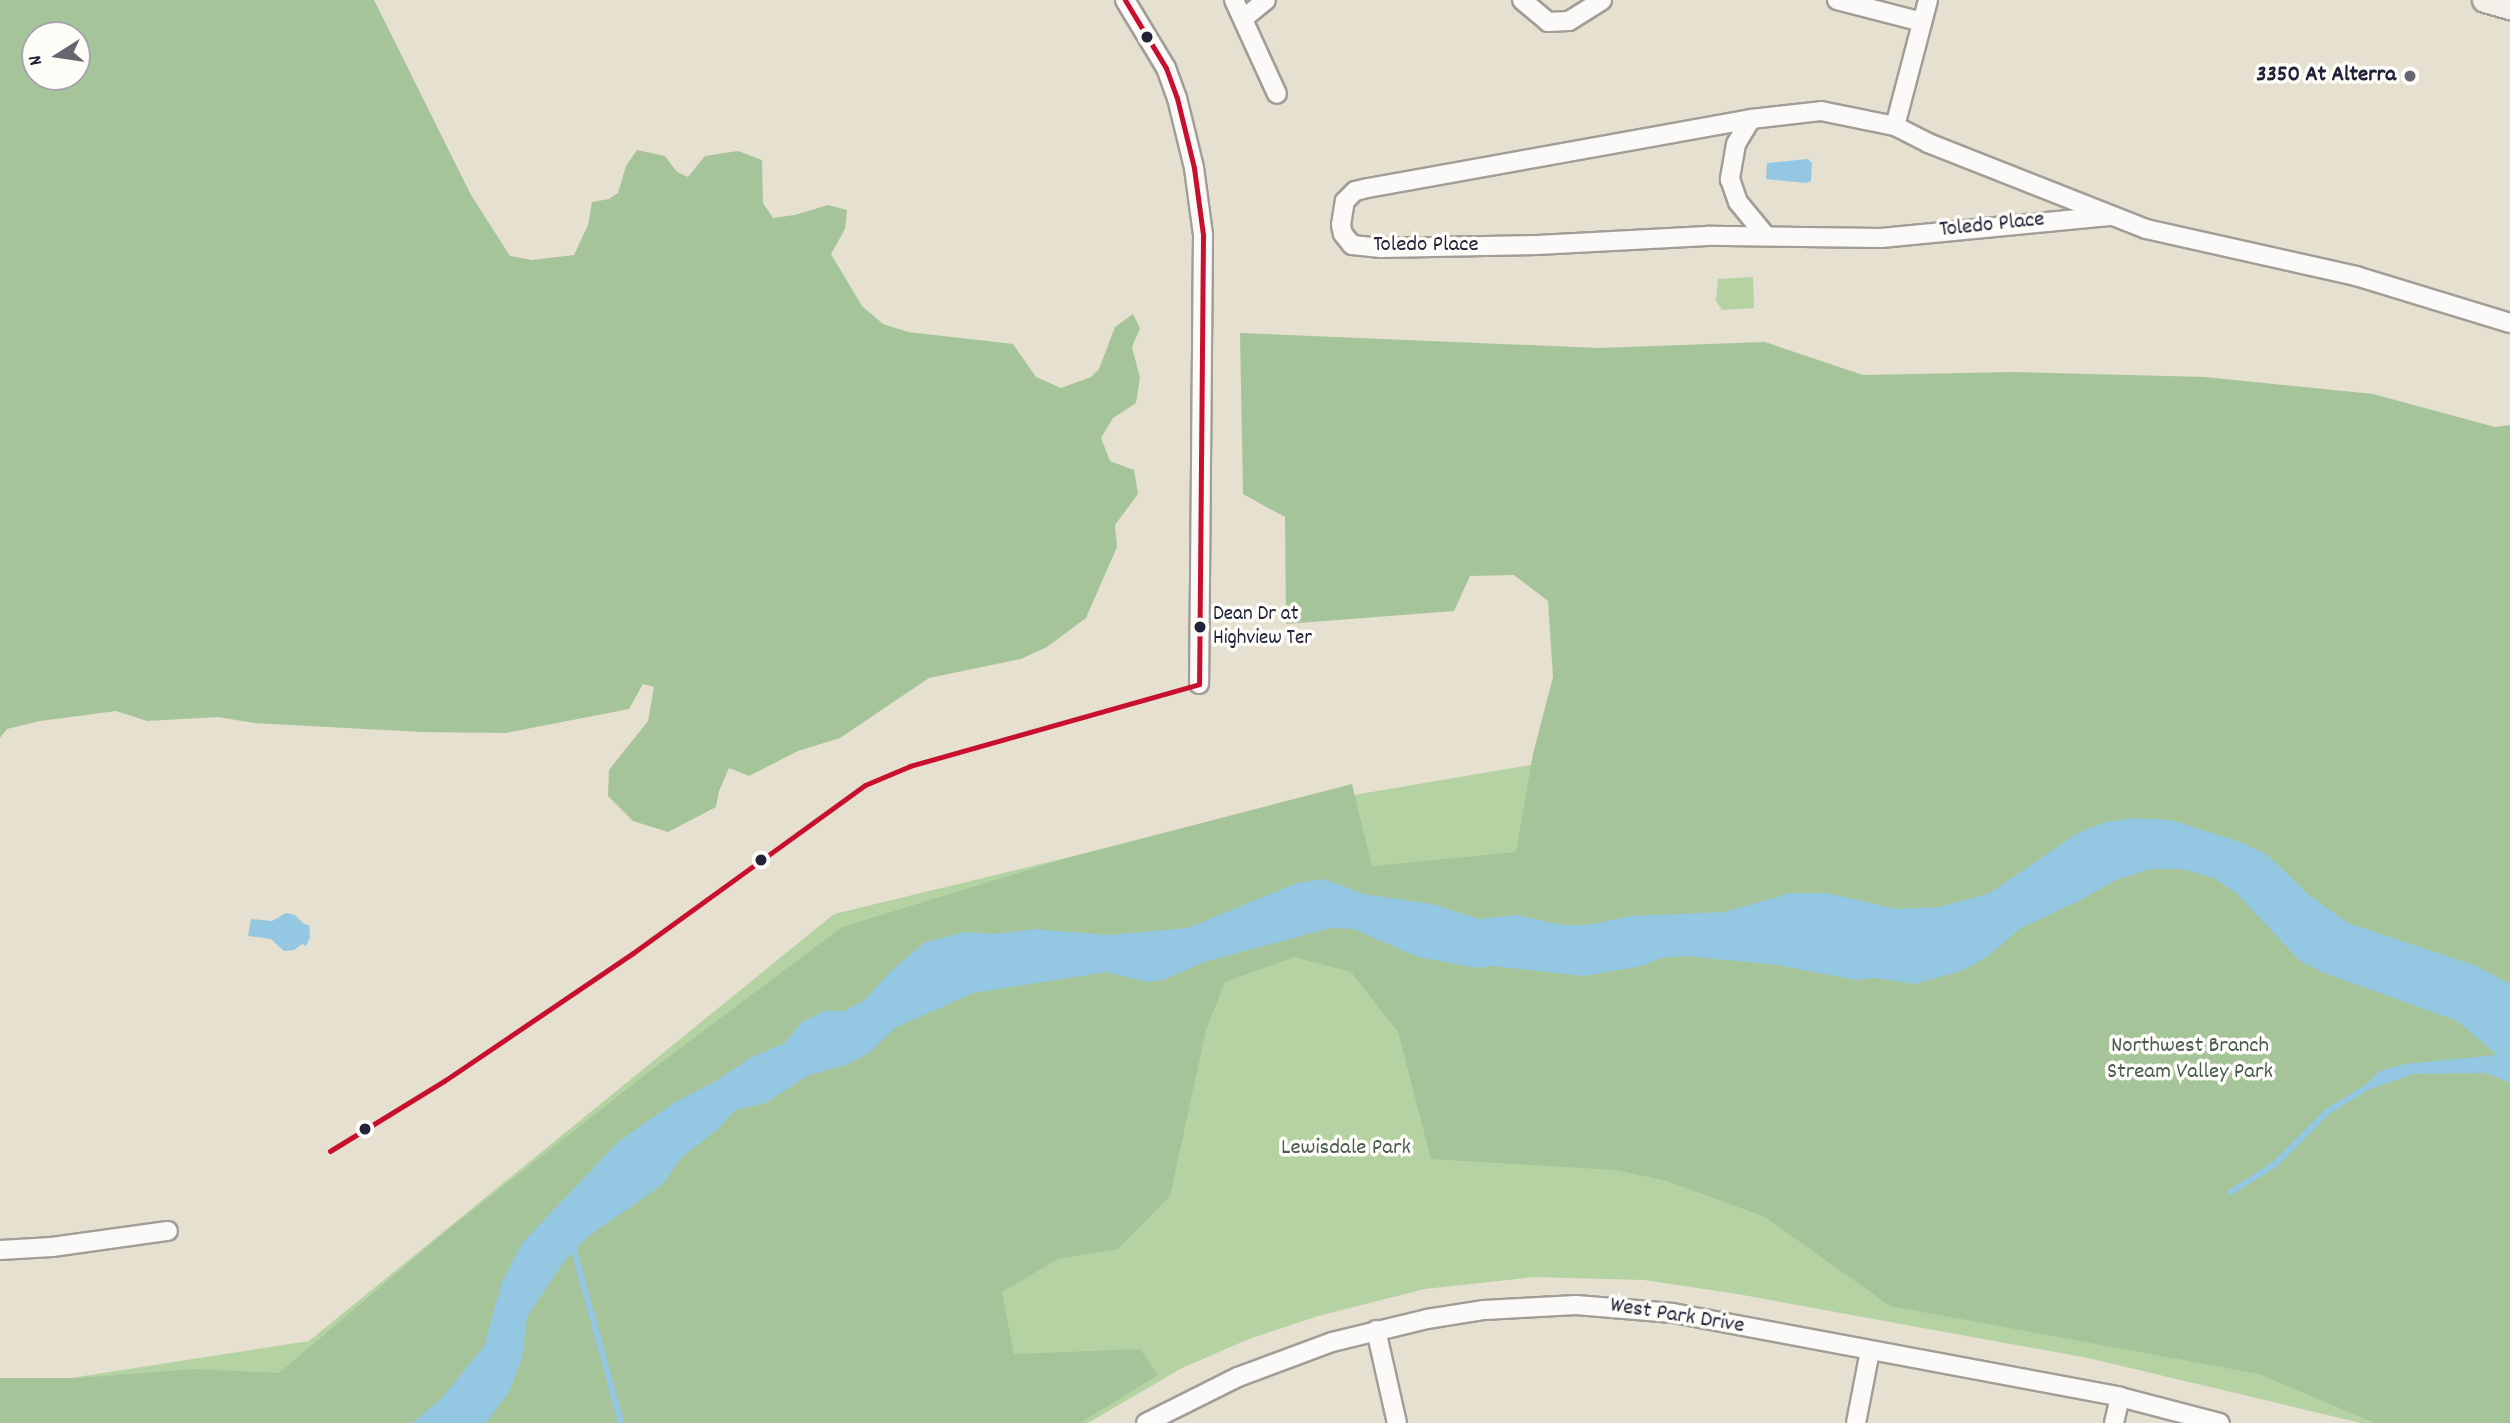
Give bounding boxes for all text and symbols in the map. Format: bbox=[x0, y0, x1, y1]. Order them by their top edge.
north arrow bbox=[21, 21, 91, 91]
unlabelled marker bbox=[1140, 30, 1154, 44]
text: N bbox=[23, 53, 51, 67]
place label: 3350 At Alterra bbox=[2256, 62, 2396, 90]
marker: 3350 At Alterra bbox=[2402, 68, 2418, 84]
street label: Toledo Place bbox=[1938, 207, 2046, 245]
street label: Toledo Place bbox=[1373, 232, 1479, 260]
place label: Dean Dr at Highview Ter bbox=[1213, 602, 1312, 652]
marker: Dean Dr at Highview Ter bbox=[1193, 620, 1207, 634]
unlabelled marker bbox=[754, 853, 768, 867]
park label: Northwest Branch Stream Valley Park bbox=[2107, 1033, 2273, 1087]
unlabelled marker bbox=[358, 1122, 372, 1136]
park label: Lewisdale Park bbox=[1281, 1135, 1411, 1163]
street label: West Park Drive bbox=[1608, 1293, 1746, 1341]

